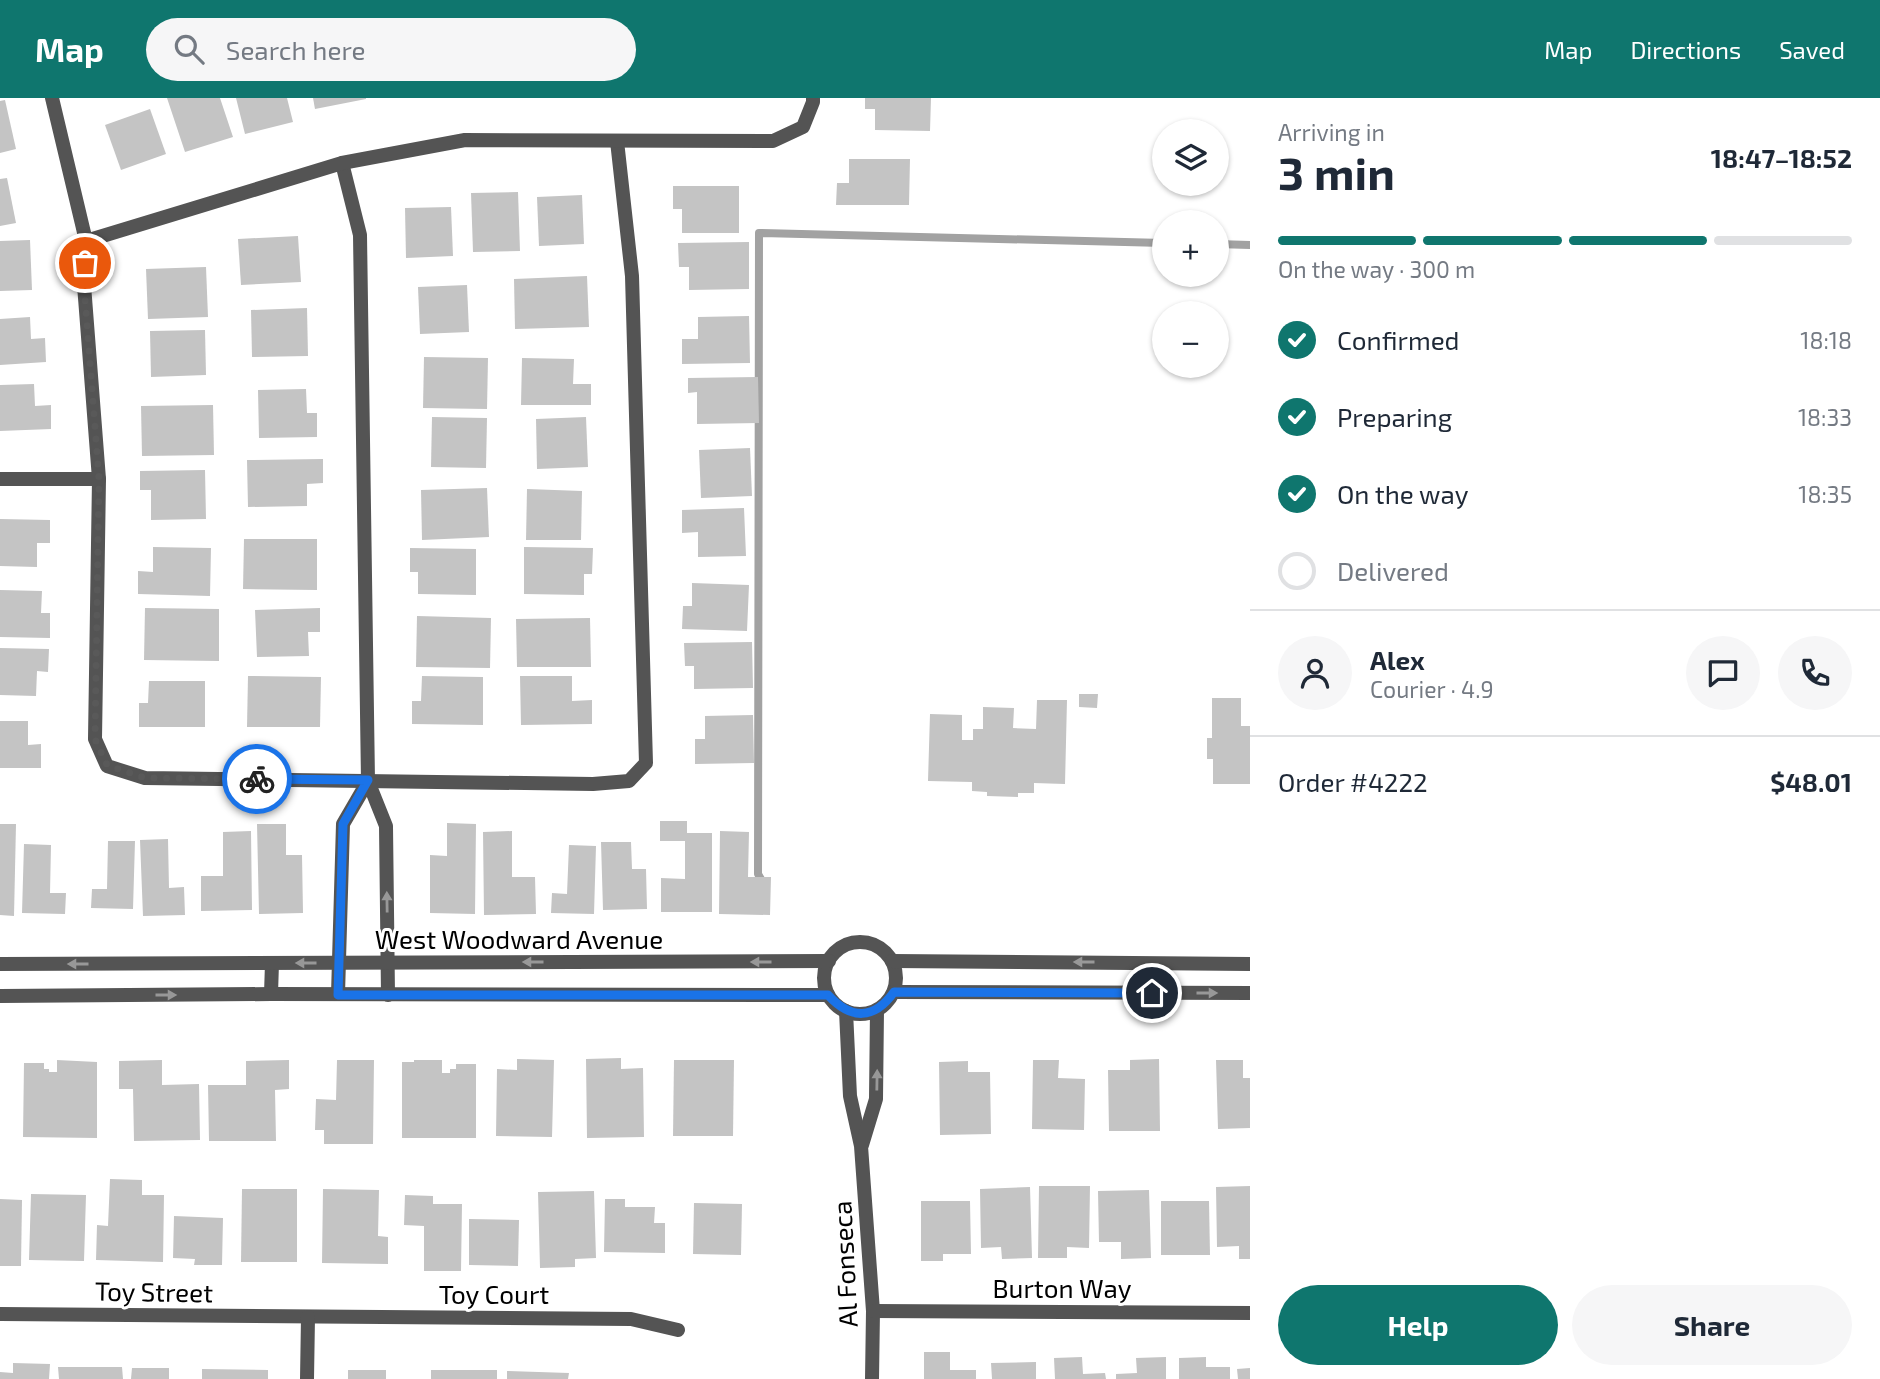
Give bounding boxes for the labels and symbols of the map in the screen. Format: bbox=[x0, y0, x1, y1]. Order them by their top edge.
pin bbox=[55, 233, 115, 293]
courier bbox=[222, 744, 292, 814]
one-way arrow bbox=[381, 891, 393, 913]
street label: West Woodward Avenue bbox=[375, 923, 663, 954]
one-way arrow bbox=[522, 956, 544, 968]
one-way arrow bbox=[749, 956, 771, 968]
one-way arrow bbox=[1073, 956, 1095, 968]
one-way arrow bbox=[294, 957, 316, 969]
one-way arrow bbox=[67, 958, 89, 970]
pin bbox=[1122, 963, 1182, 1023]
one-way arrow bbox=[1197, 987, 1219, 999]
one-way arrow bbox=[155, 989, 177, 1001]
one-way arrow bbox=[871, 1069, 883, 1091]
street label: Al Fonseca bbox=[825, 1200, 863, 1328]
street label: Burton Way bbox=[993, 1272, 1132, 1303]
street label: Toy Street bbox=[95, 1274, 213, 1308]
street label: Toy Court bbox=[439, 1278, 549, 1309]

